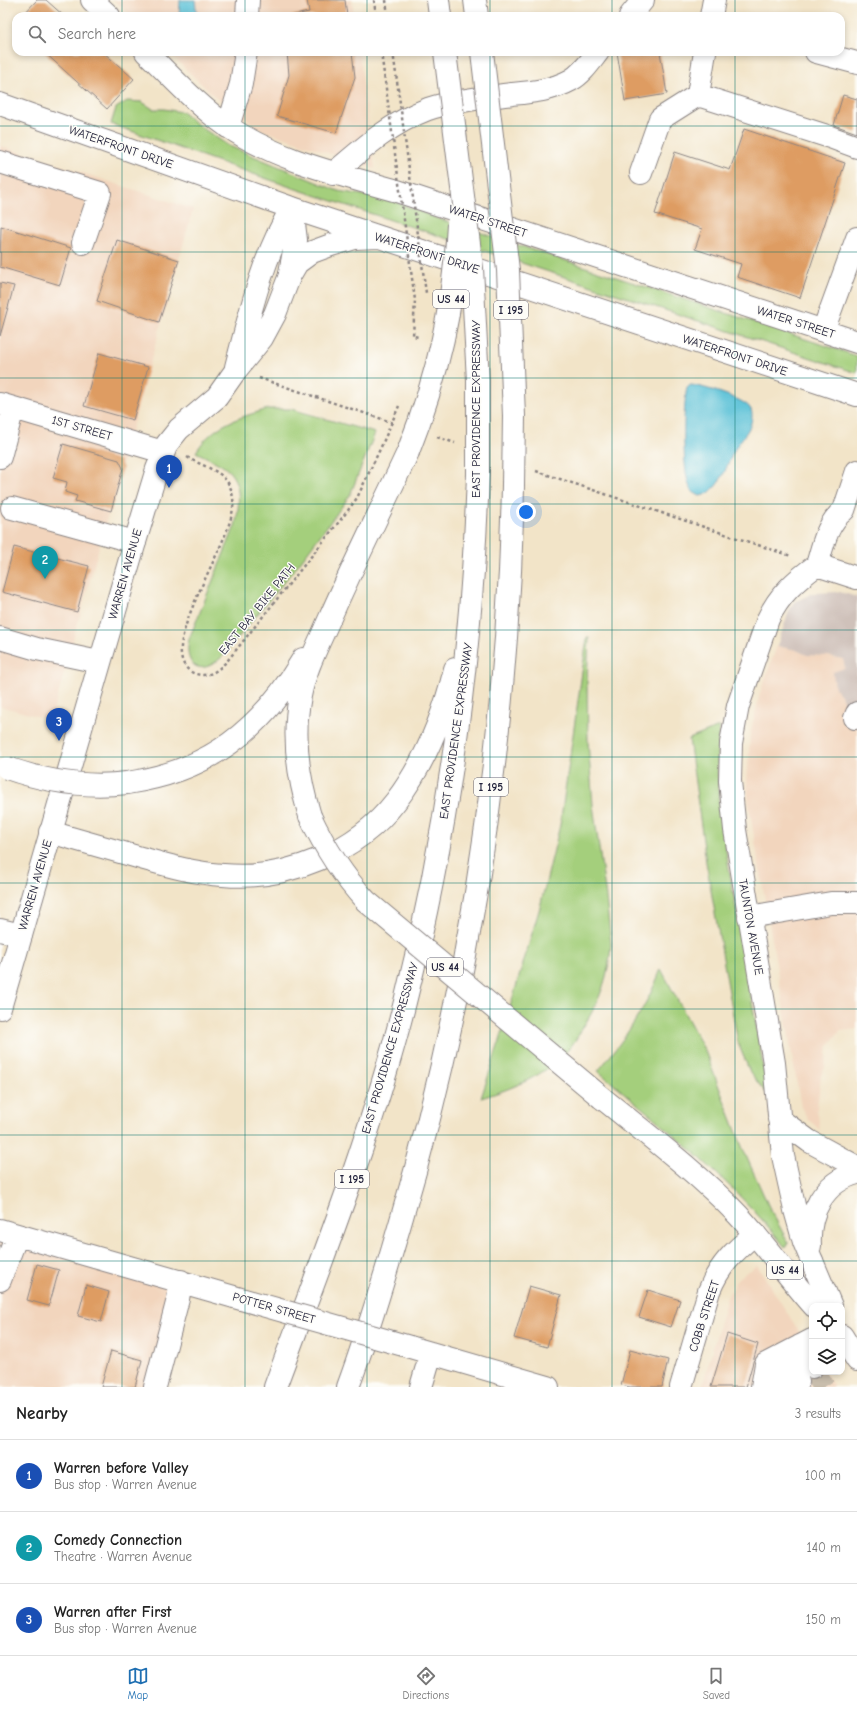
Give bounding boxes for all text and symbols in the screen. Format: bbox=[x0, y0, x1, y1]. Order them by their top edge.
search box bbox=[12, 12, 845, 56]
icon: search bbox=[26, 23, 48, 45]
text: Search here bbox=[58, 25, 136, 43]
street label: WATERFRONT DRIVE bbox=[67, 123, 175, 171]
street label: WATER STREET bbox=[447, 202, 530, 240]
street label: WATERFRONT DRIVE bbox=[373, 229, 481, 277]
road number: US 44 bbox=[433, 290, 469, 308]
road number: I 195 bbox=[494, 301, 528, 319]
street label: WATER STREET bbox=[755, 303, 838, 341]
street label: EAST PROVIDENCE EXPRESSWAY bbox=[469, 319, 483, 498]
street label: WATERFRONT DRIVE bbox=[681, 331, 789, 379]
street label: 1ST STREET bbox=[50, 413, 115, 444]
pin: 1 bbox=[156, 455, 182, 488]
your location bbox=[516, 502, 536, 522]
street label: WARREN AVENUE bbox=[105, 527, 145, 621]
pin: 2 bbox=[32, 546, 58, 579]
street label: EAST BAY BIKE PATH bbox=[216, 561, 298, 657]
street label: EAST PROVIDENCE EXPRESSWAY bbox=[437, 641, 475, 820]
pin: 3 bbox=[46, 708, 72, 741]
road number: I 195 bbox=[474, 778, 508, 796]
street label: WARREN AVENUE bbox=[15, 838, 55, 932]
street label: TAUNTON AVENUE bbox=[736, 878, 766, 976]
road number: US 44 bbox=[427, 958, 463, 976]
street label: EAST PROVIDENCE EXPRESSWAY bbox=[359, 960, 421, 1135]
road number: I 195 bbox=[335, 1170, 369, 1188]
road number: US 44 bbox=[767, 1261, 803, 1279]
street label: COBB STREET bbox=[686, 1278, 722, 1354]
street label: POTTER STREET bbox=[231, 1289, 318, 1327]
map controls bbox=[809, 1303, 845, 1375]
button: locate bbox=[809, 1303, 845, 1339]
button: layers bbox=[809, 1339, 845, 1375]
text: Nearby bbox=[16, 1404, 67, 1423]
text: 3 results bbox=[795, 1406, 841, 1421]
text: Warren before Valley bbox=[54, 1459, 188, 1477]
text: 1 bbox=[26, 1468, 32, 1483]
text: 100 m bbox=[805, 1468, 841, 1483]
text: Bus stop · Warren Avenue bbox=[54, 1477, 197, 1492]
text: Comedy Connection bbox=[54, 1531, 182, 1549]
text: 2 bbox=[26, 1540, 32, 1555]
text: 140 m bbox=[807, 1540, 841, 1555]
text: Theatre · Warren Avenue bbox=[54, 1549, 192, 1564]
text: Warren after First bbox=[54, 1603, 172, 1621]
text: 3 bbox=[26, 1612, 32, 1627]
text: 150 m bbox=[806, 1612, 841, 1627]
text: Bus stop · Warren Avenue bbox=[54, 1621, 197, 1636]
tab: Map bbox=[127, 1665, 149, 1702]
tab: Directions bbox=[403, 1665, 449, 1702]
tab: Saved bbox=[703, 1665, 730, 1702]

